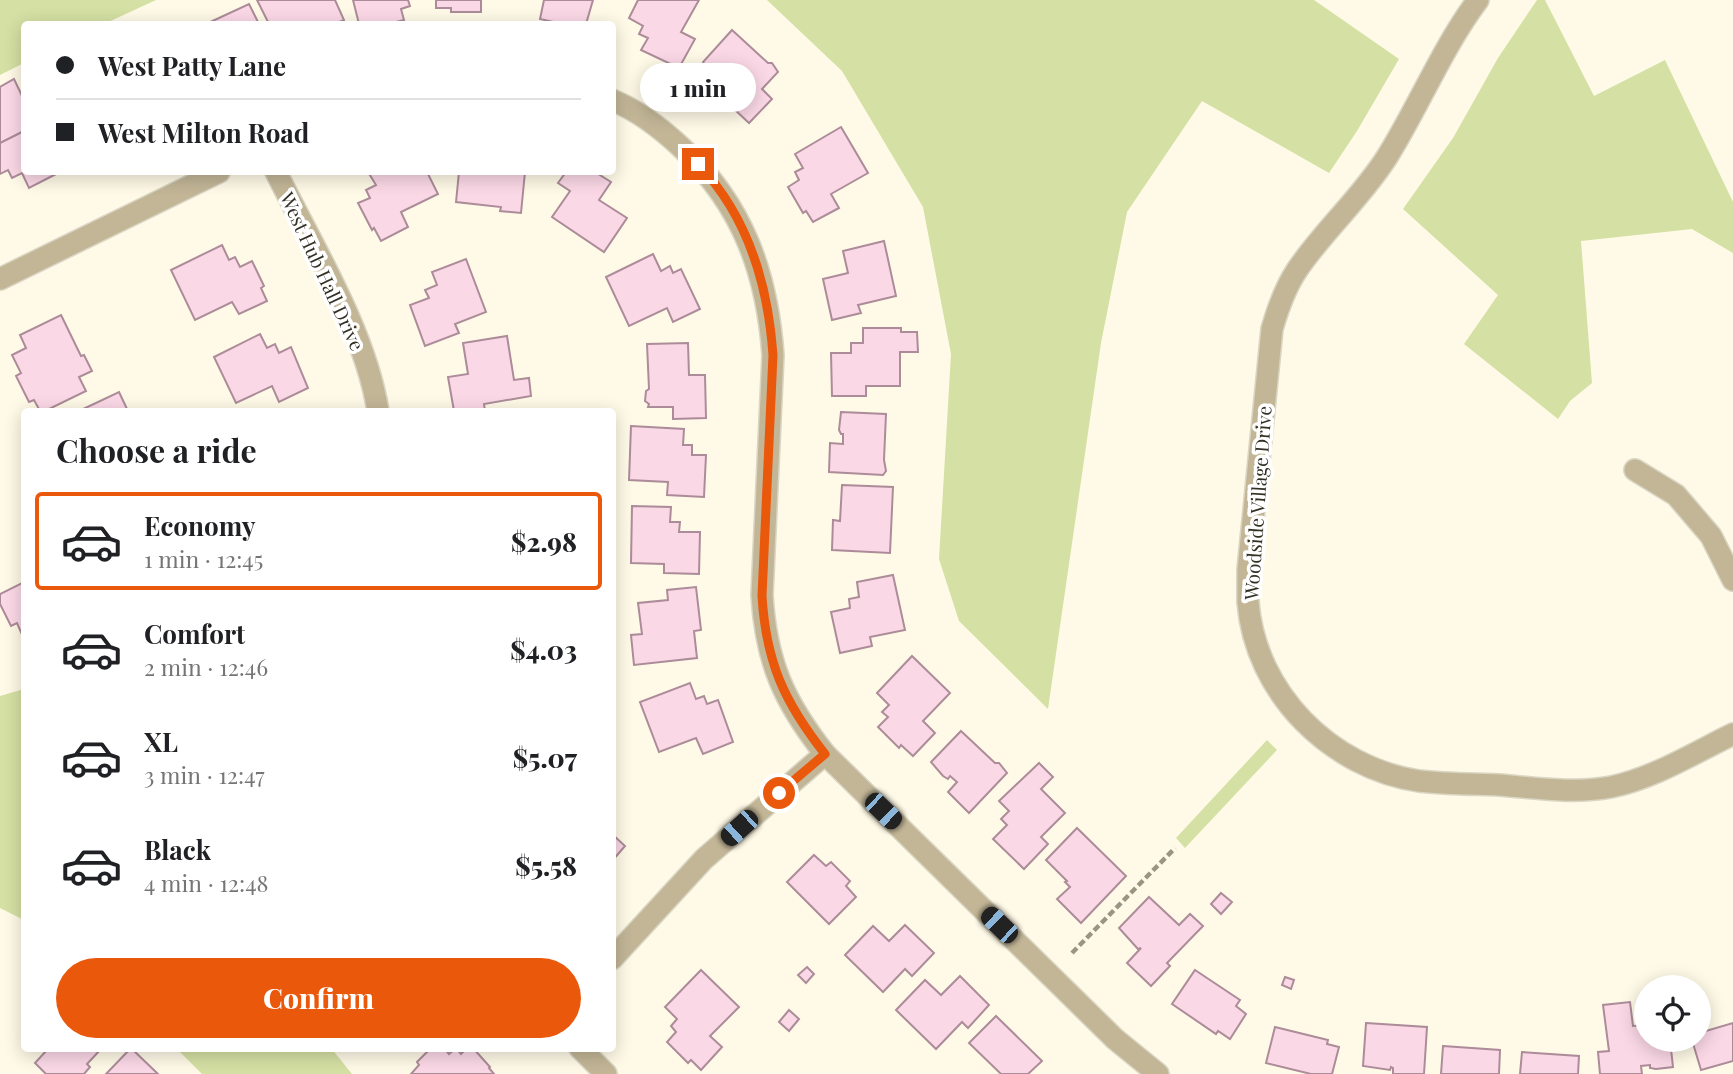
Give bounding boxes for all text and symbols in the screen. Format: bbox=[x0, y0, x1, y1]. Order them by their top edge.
text: West Patty Lane bbox=[98, 48, 286, 83]
callout: 1 min bbox=[640, 62, 756, 111]
text: 1 min bbox=[670, 72, 726, 103]
text: West Milton Road bbox=[98, 115, 309, 150]
route end bbox=[682, 148, 714, 180]
street label: West Hub Hall Drive bbox=[275, 187, 371, 354]
street label: Woodside Village Drive bbox=[1237, 405, 1277, 602]
text: Choose a ride bbox=[56, 428, 257, 471]
text: Economy bbox=[144, 508, 255, 543]
icon: car bbox=[60, 510, 123, 573]
text: $2.98 bbox=[511, 524, 577, 559]
text: 1 min · 12:45 bbox=[144, 543, 263, 574]
text: Comfort bbox=[144, 616, 245, 651]
icon: car bbox=[60, 618, 123, 681]
text: $4.03 bbox=[510, 632, 577, 667]
text: 2 min · 12:46 bbox=[144, 651, 268, 682]
text: XL bbox=[144, 724, 178, 759]
icon: car bbox=[60, 726, 123, 789]
text: $5.07 bbox=[513, 740, 577, 775]
text: 3 min · 12:47 bbox=[144, 759, 265, 790]
route start bbox=[763, 777, 795, 809]
car bbox=[861, 789, 906, 833]
car bbox=[717, 806, 762, 850]
text: Black bbox=[144, 832, 211, 867]
icon: car bbox=[60, 834, 123, 897]
text: $5.58 bbox=[515, 848, 577, 883]
text: 4 min · 12:48 bbox=[144, 867, 268, 898]
car bbox=[977, 903, 1022, 947]
button: Confirm bbox=[56, 958, 581, 1038]
map controls bbox=[1634, 975, 1711, 1052]
button: locate bbox=[1634, 975, 1711, 1052]

